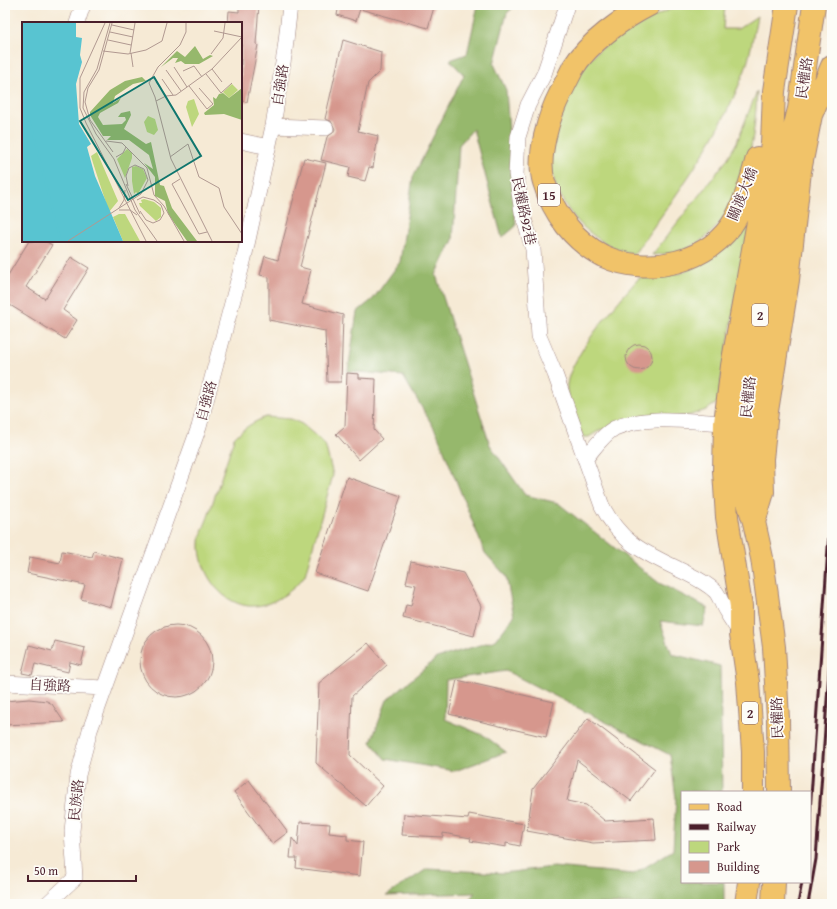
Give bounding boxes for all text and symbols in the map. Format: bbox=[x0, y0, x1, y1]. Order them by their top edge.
inset map bbox=[22, 22, 242, 242]
street label: 民權路 bbox=[791, 56, 817, 100]
street label: 自強路 bbox=[267, 63, 293, 107]
street label: 關渡大橋 bbox=[722, 164, 762, 224]
street label: 民權路92巷 bbox=[507, 175, 541, 247]
road number: 15 bbox=[538, 184, 560, 206]
road number: 2 bbox=[752, 304, 768, 326]
street label: 民權路 bbox=[736, 375, 760, 419]
street label: 自強路 bbox=[191, 378, 221, 424]
street label: 自強路 bbox=[29, 674, 71, 696]
street label: 民權路 bbox=[766, 697, 788, 739]
road number: 2 bbox=[742, 702, 758, 724]
street label: 民族路 bbox=[64, 778, 88, 822]
legend bbox=[681, 791, 811, 883]
text: Road bbox=[717, 798, 743, 815]
text: Railway bbox=[717, 818, 756, 835]
text: Park bbox=[717, 838, 741, 855]
scale bar bbox=[28, 857, 136, 883]
text: Building bbox=[717, 858, 760, 875]
text: 50 m bbox=[34, 862, 58, 879]

